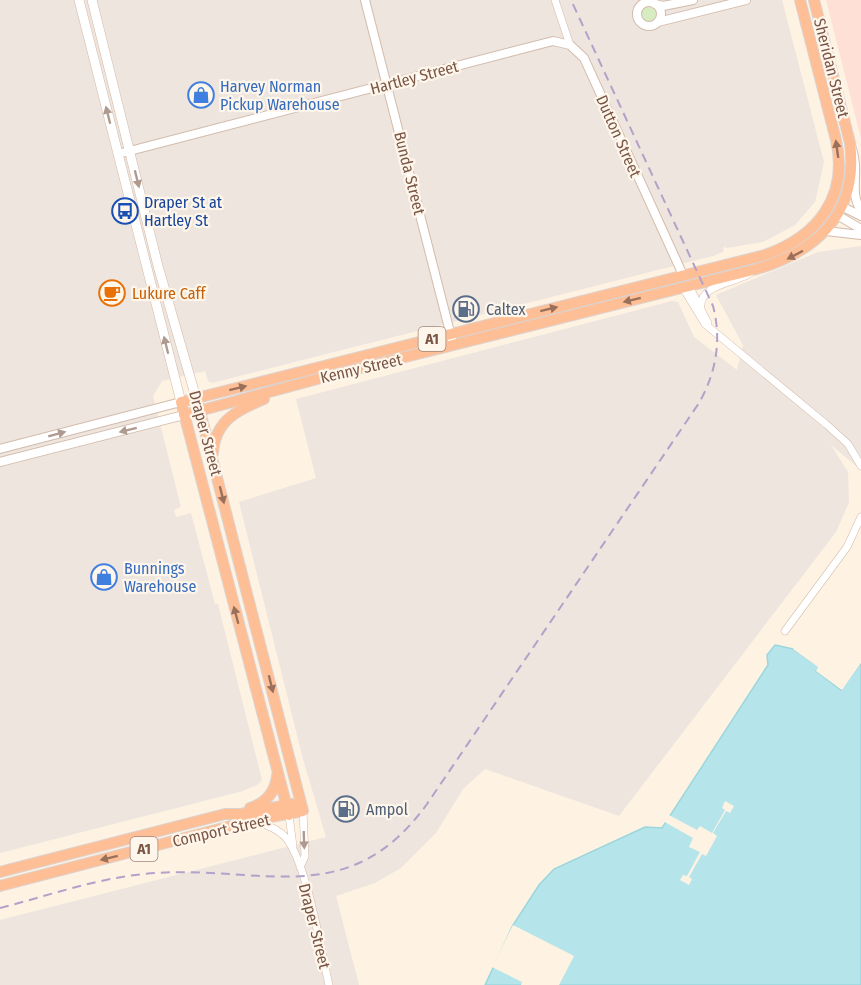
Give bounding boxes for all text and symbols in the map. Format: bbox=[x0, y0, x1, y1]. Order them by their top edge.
street label: Sheridan Street bbox=[810, 16, 853, 121]
street label: Hartley Street bbox=[368, 56, 461, 98]
place label: Harvey Norman Pickup Warehouse bbox=[220, 77, 340, 114]
shop icon: Harvey Norman Pickup Warehouse bbox=[186, 80, 216, 110]
street label: Dutton Street bbox=[592, 92, 645, 181]
one-way arrow bbox=[103, 106, 113, 124]
street label: Bunda Street bbox=[390, 130, 429, 217]
one-way arrow bbox=[832, 139, 842, 158]
one-way arrow bbox=[132, 170, 142, 188]
place label: Draper St at Hartley St bbox=[144, 193, 223, 230]
bus stop icon: Draper St at Hartley St bbox=[110, 196, 140, 226]
one-way arrow bbox=[786, 250, 803, 260]
cafe icon: Lukure Caff bbox=[97, 278, 127, 308]
place label: Lukure Caff bbox=[132, 284, 206, 303]
fuel station icon: Caltex bbox=[451, 294, 481, 324]
one-way arrow bbox=[623, 296, 641, 306]
place label: Caltex bbox=[486, 300, 526, 319]
one-way arrow bbox=[540, 304, 558, 314]
road number: A1 bbox=[418, 327, 446, 351]
one-way arrow bbox=[161, 336, 171, 354]
street label: Kenny Street bbox=[318, 350, 404, 387]
one-way arrow bbox=[229, 383, 247, 393]
street label: Draper Street bbox=[185, 388, 226, 478]
one-way arrow bbox=[118, 425, 137, 435]
one-way arrow bbox=[47, 429, 66, 439]
one-way arrow bbox=[218, 486, 228, 504]
place label: Bunnings Warehouse bbox=[124, 559, 196, 596]
shop icon: Bunnings Warehouse bbox=[89, 562, 119, 592]
one-way arrow bbox=[231, 606, 241, 624]
one-way arrow bbox=[266, 675, 276, 693]
fuel station icon: Ampol bbox=[331, 794, 361, 824]
place label: Ampol bbox=[366, 800, 408, 819]
street label: Comport Street bbox=[171, 810, 272, 851]
one-way arrow bbox=[300, 830, 309, 849]
road number: A1 bbox=[130, 837, 158, 861]
one-way arrow bbox=[100, 853, 118, 863]
street label: Draper Street bbox=[295, 881, 334, 972]

